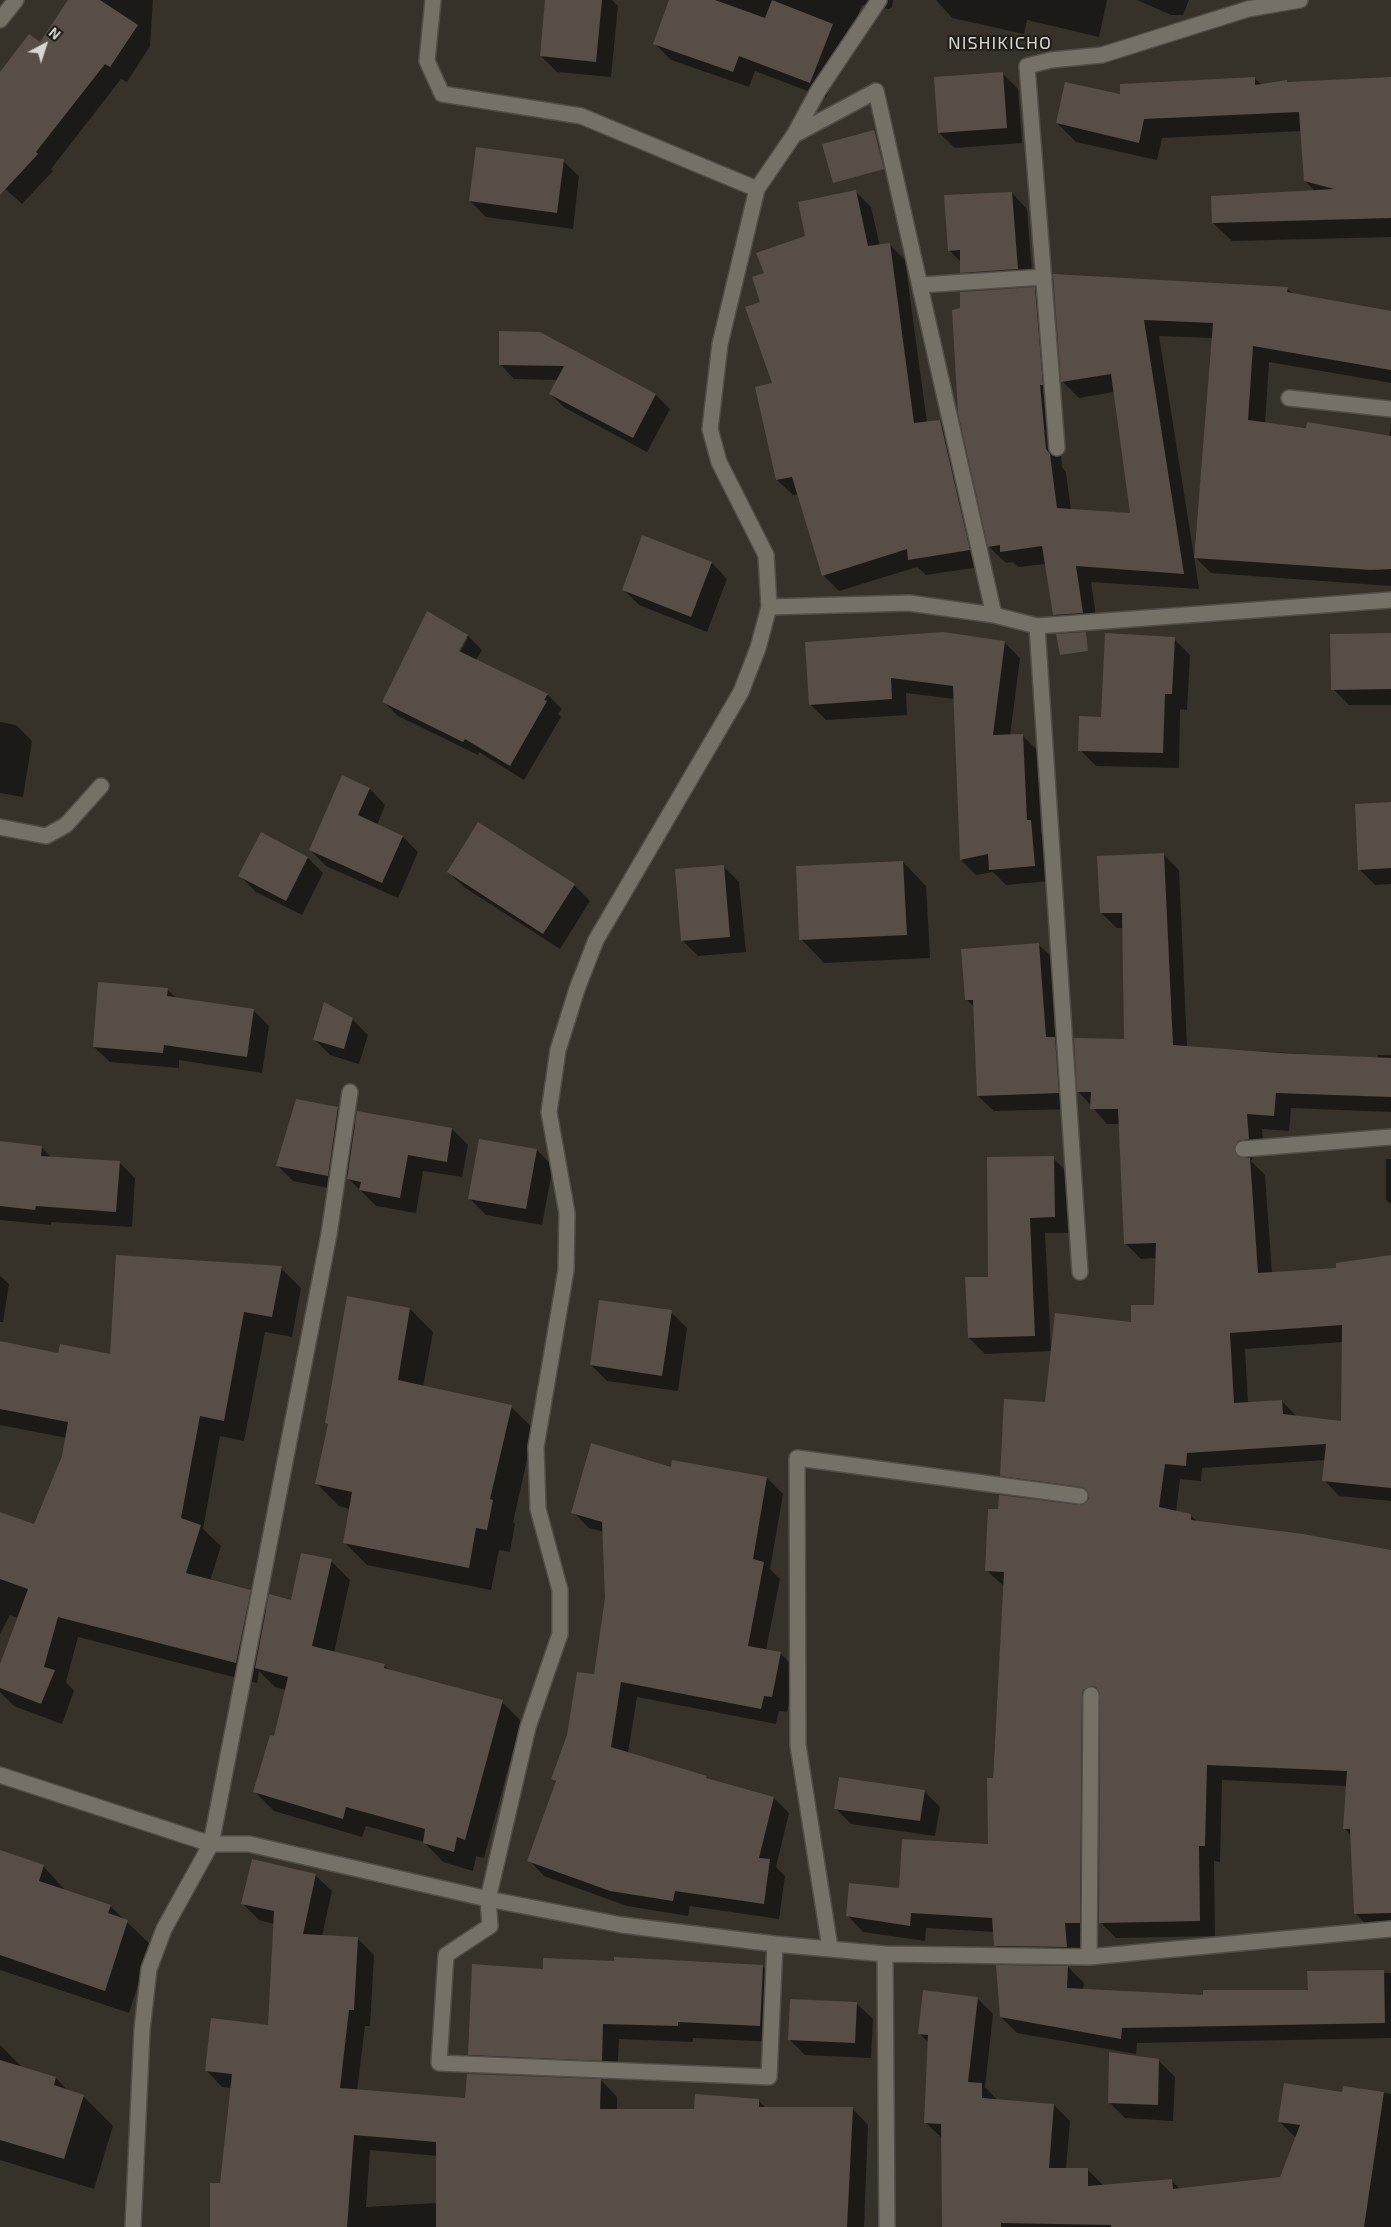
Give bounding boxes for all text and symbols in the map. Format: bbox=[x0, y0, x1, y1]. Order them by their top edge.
north arrow bbox=[20, 20, 70, 70]
text: N bbox=[46, 23, 64, 43]
district label: NISHIKICHO bbox=[947, 32, 1053, 54]

